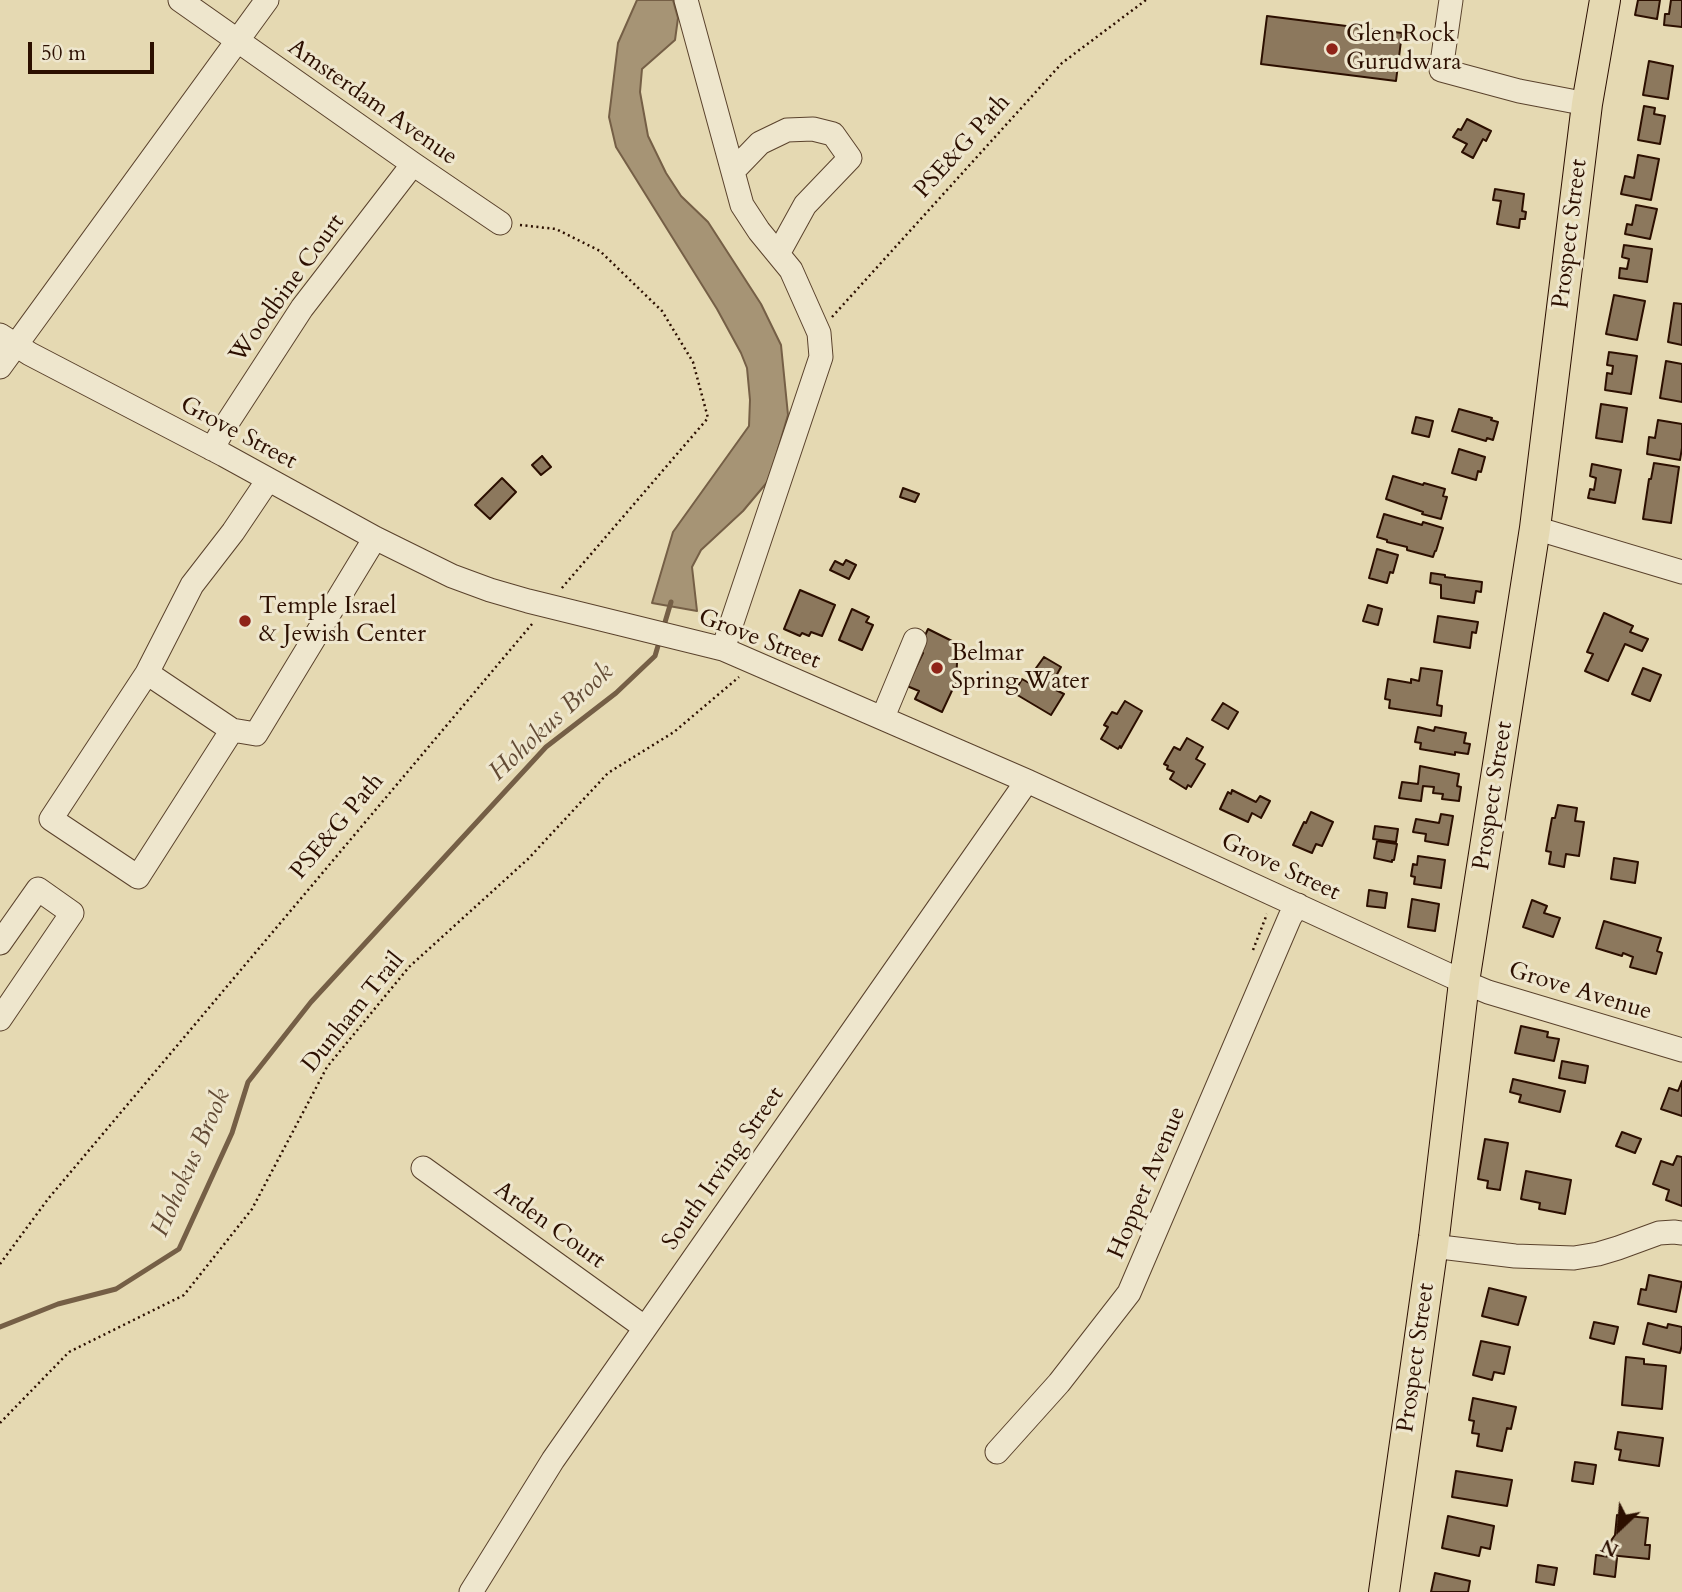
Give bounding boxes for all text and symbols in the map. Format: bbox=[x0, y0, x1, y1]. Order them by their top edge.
place label: Glen Rock Gurudwara bbox=[1346, 21, 1462, 77]
scale bar bbox=[32, 28, 158, 72]
street label: Amsterdam Avenue bbox=[282, 34, 462, 172]
text: 50 m bbox=[41, 39, 86, 68]
marker: Glen Rock Gurudwara bbox=[1324, 41, 1340, 57]
street label: PSE&G Path bbox=[909, 89, 1017, 205]
street label: Prospect Street bbox=[1548, 158, 1594, 310]
street label: Woodbine Court bbox=[224, 209, 352, 369]
street label: Grove Street bbox=[175, 391, 301, 477]
place label: Temple Israel & Jewish Center bbox=[259, 593, 426, 649]
street label: Grove Street bbox=[694, 604, 824, 676]
marker: Temple Israel & Jewish Center bbox=[237, 613, 253, 629]
place label: Belmar Spring Water bbox=[951, 640, 1089, 696]
water label: Hohokus Brook bbox=[483, 657, 621, 789]
marker: Belmar Spring Water bbox=[929, 660, 945, 676]
street label: Prospect Street bbox=[1468, 720, 1520, 872]
street label: PSE&G Path bbox=[285, 768, 391, 886]
street label: Grove Street bbox=[1216, 828, 1344, 908]
street label: Dunham Trail bbox=[297, 947, 411, 1079]
street label: Grove Avenue bbox=[1505, 957, 1655, 1027]
street label: South Irving Street bbox=[657, 1082, 791, 1256]
water label: Hohokus Brook bbox=[145, 1084, 239, 1242]
street label: Hopper Avenue bbox=[1103, 1103, 1193, 1263]
street label: Arden Court bbox=[488, 1176, 610, 1276]
street label: Prospect Street bbox=[1392, 1282, 1442, 1434]
north arrow bbox=[1584, 1494, 1654, 1564]
text: N bbox=[1597, 1533, 1623, 1563]

